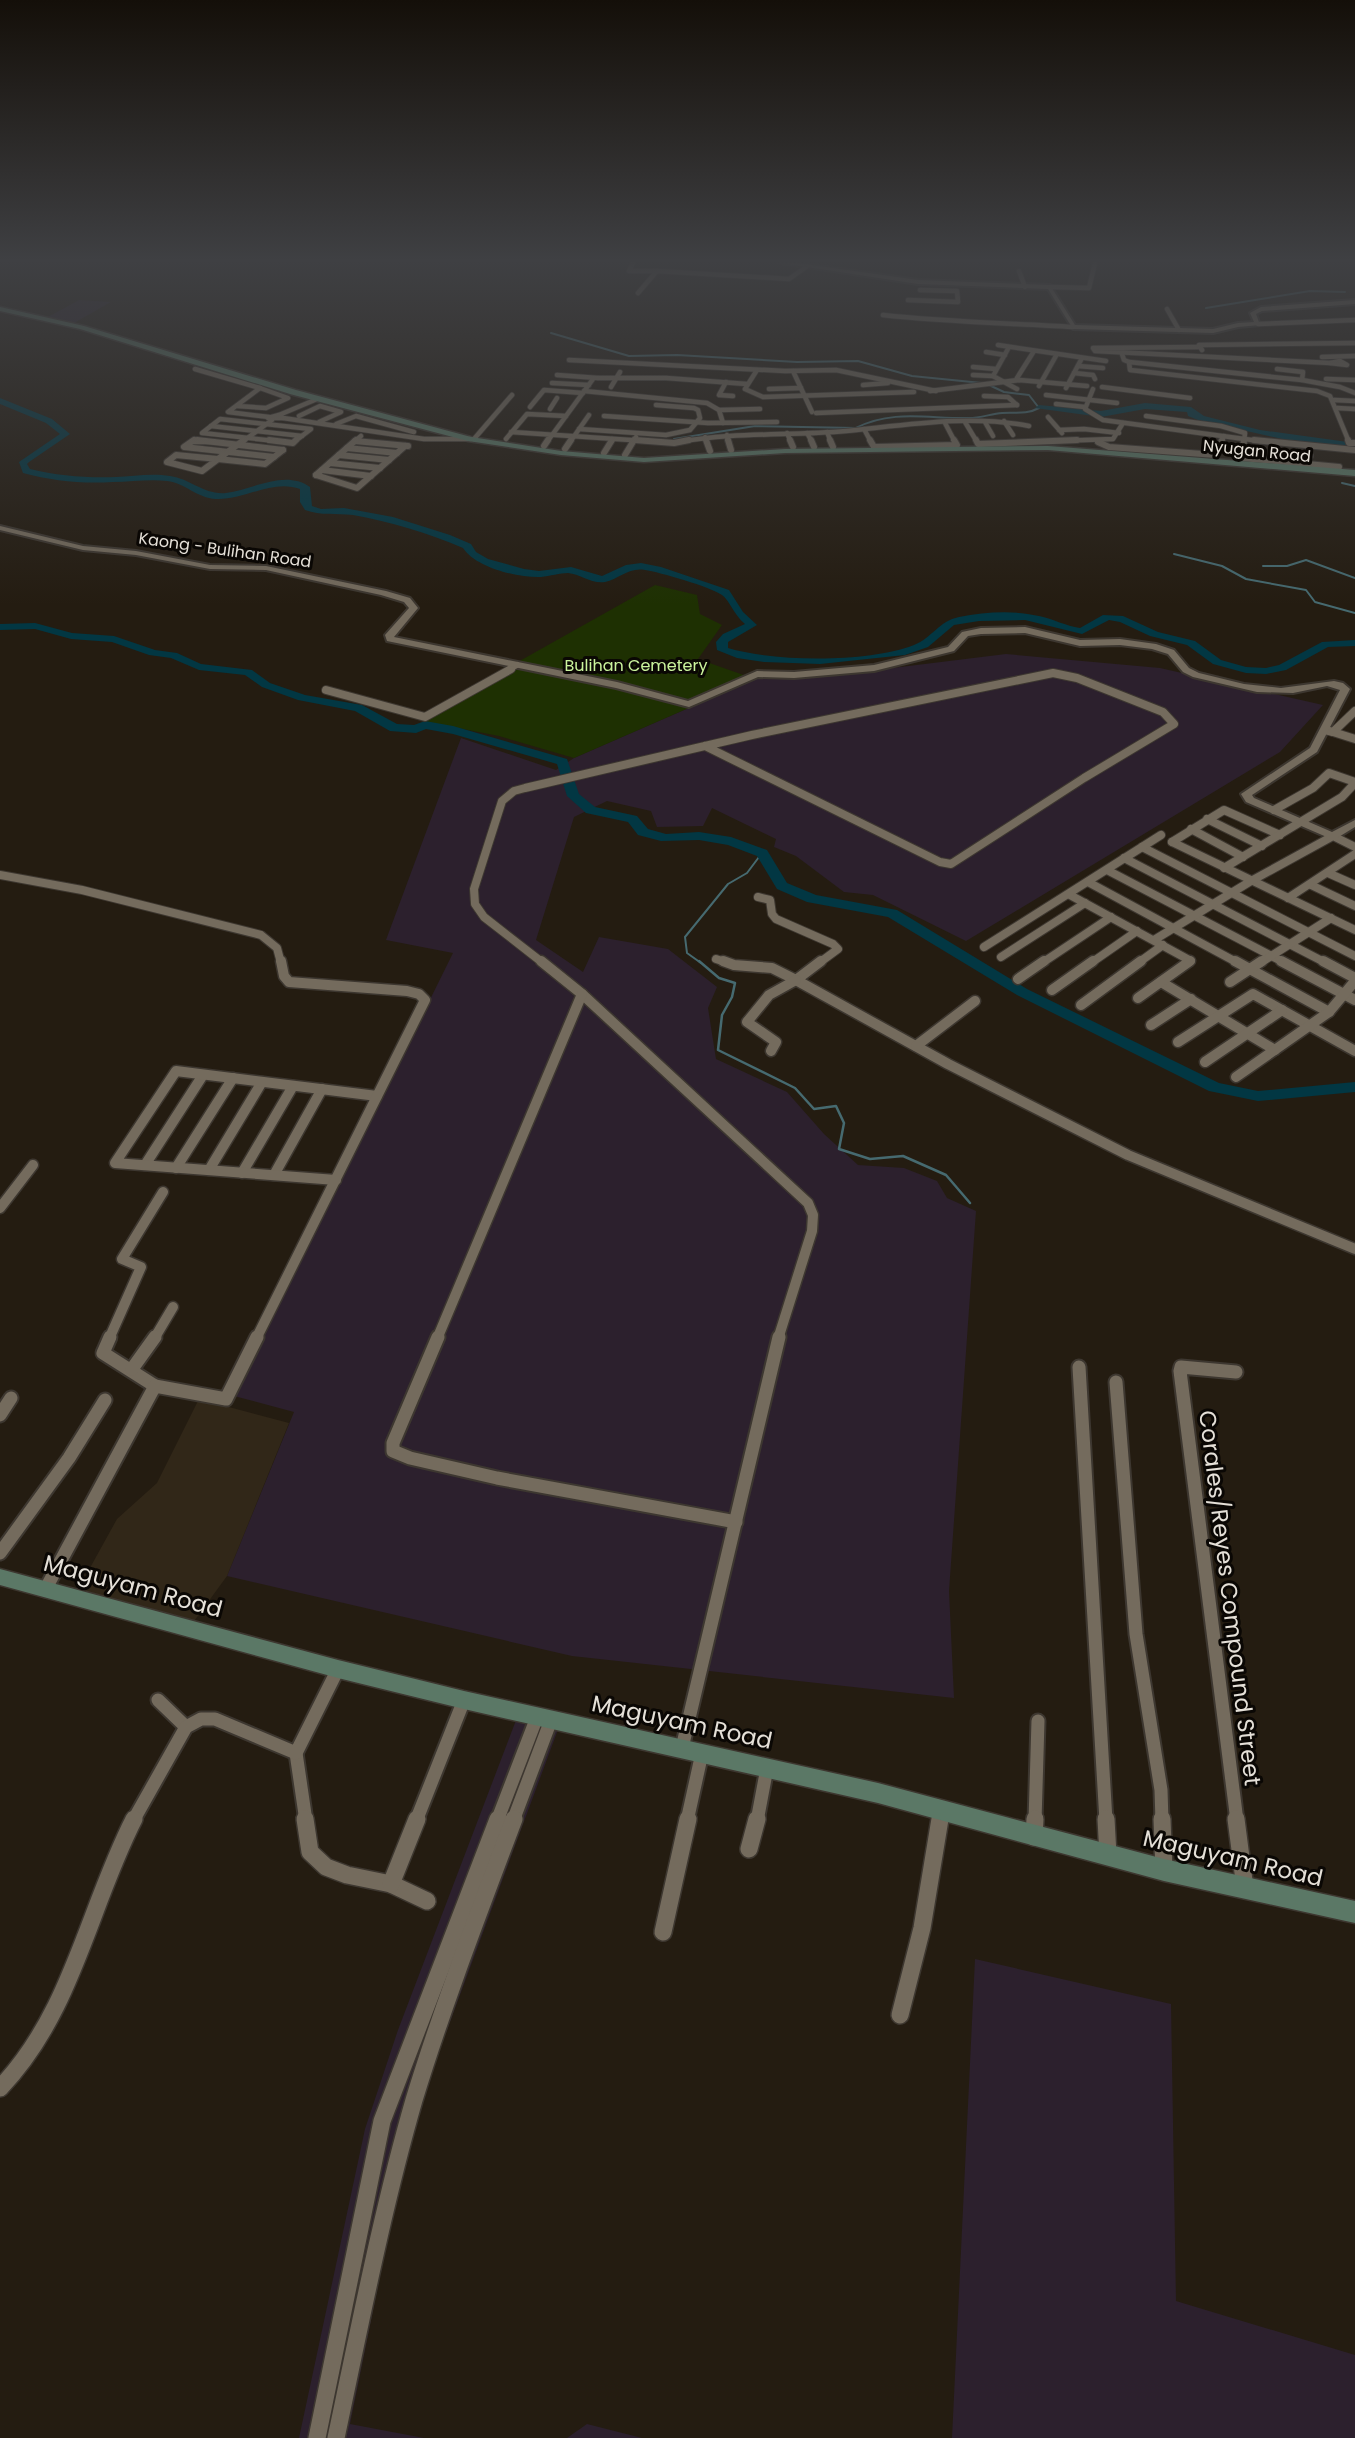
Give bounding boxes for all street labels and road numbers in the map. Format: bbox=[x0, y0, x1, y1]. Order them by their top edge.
street label: Nyugan Road bbox=[1202, 434, 1312, 468]
street label: Kaong - Bulihan Road bbox=[137, 526, 313, 574]
street label: Corales/Reyes Compound Street bbox=[1191, 1408, 1269, 1788]
street label: Maguyam Road bbox=[40, 1547, 226, 1625]
street label: Maguyam Road bbox=[589, 1687, 775, 1757]
street label: Maguyam Road bbox=[1140, 1822, 1326, 1894]

